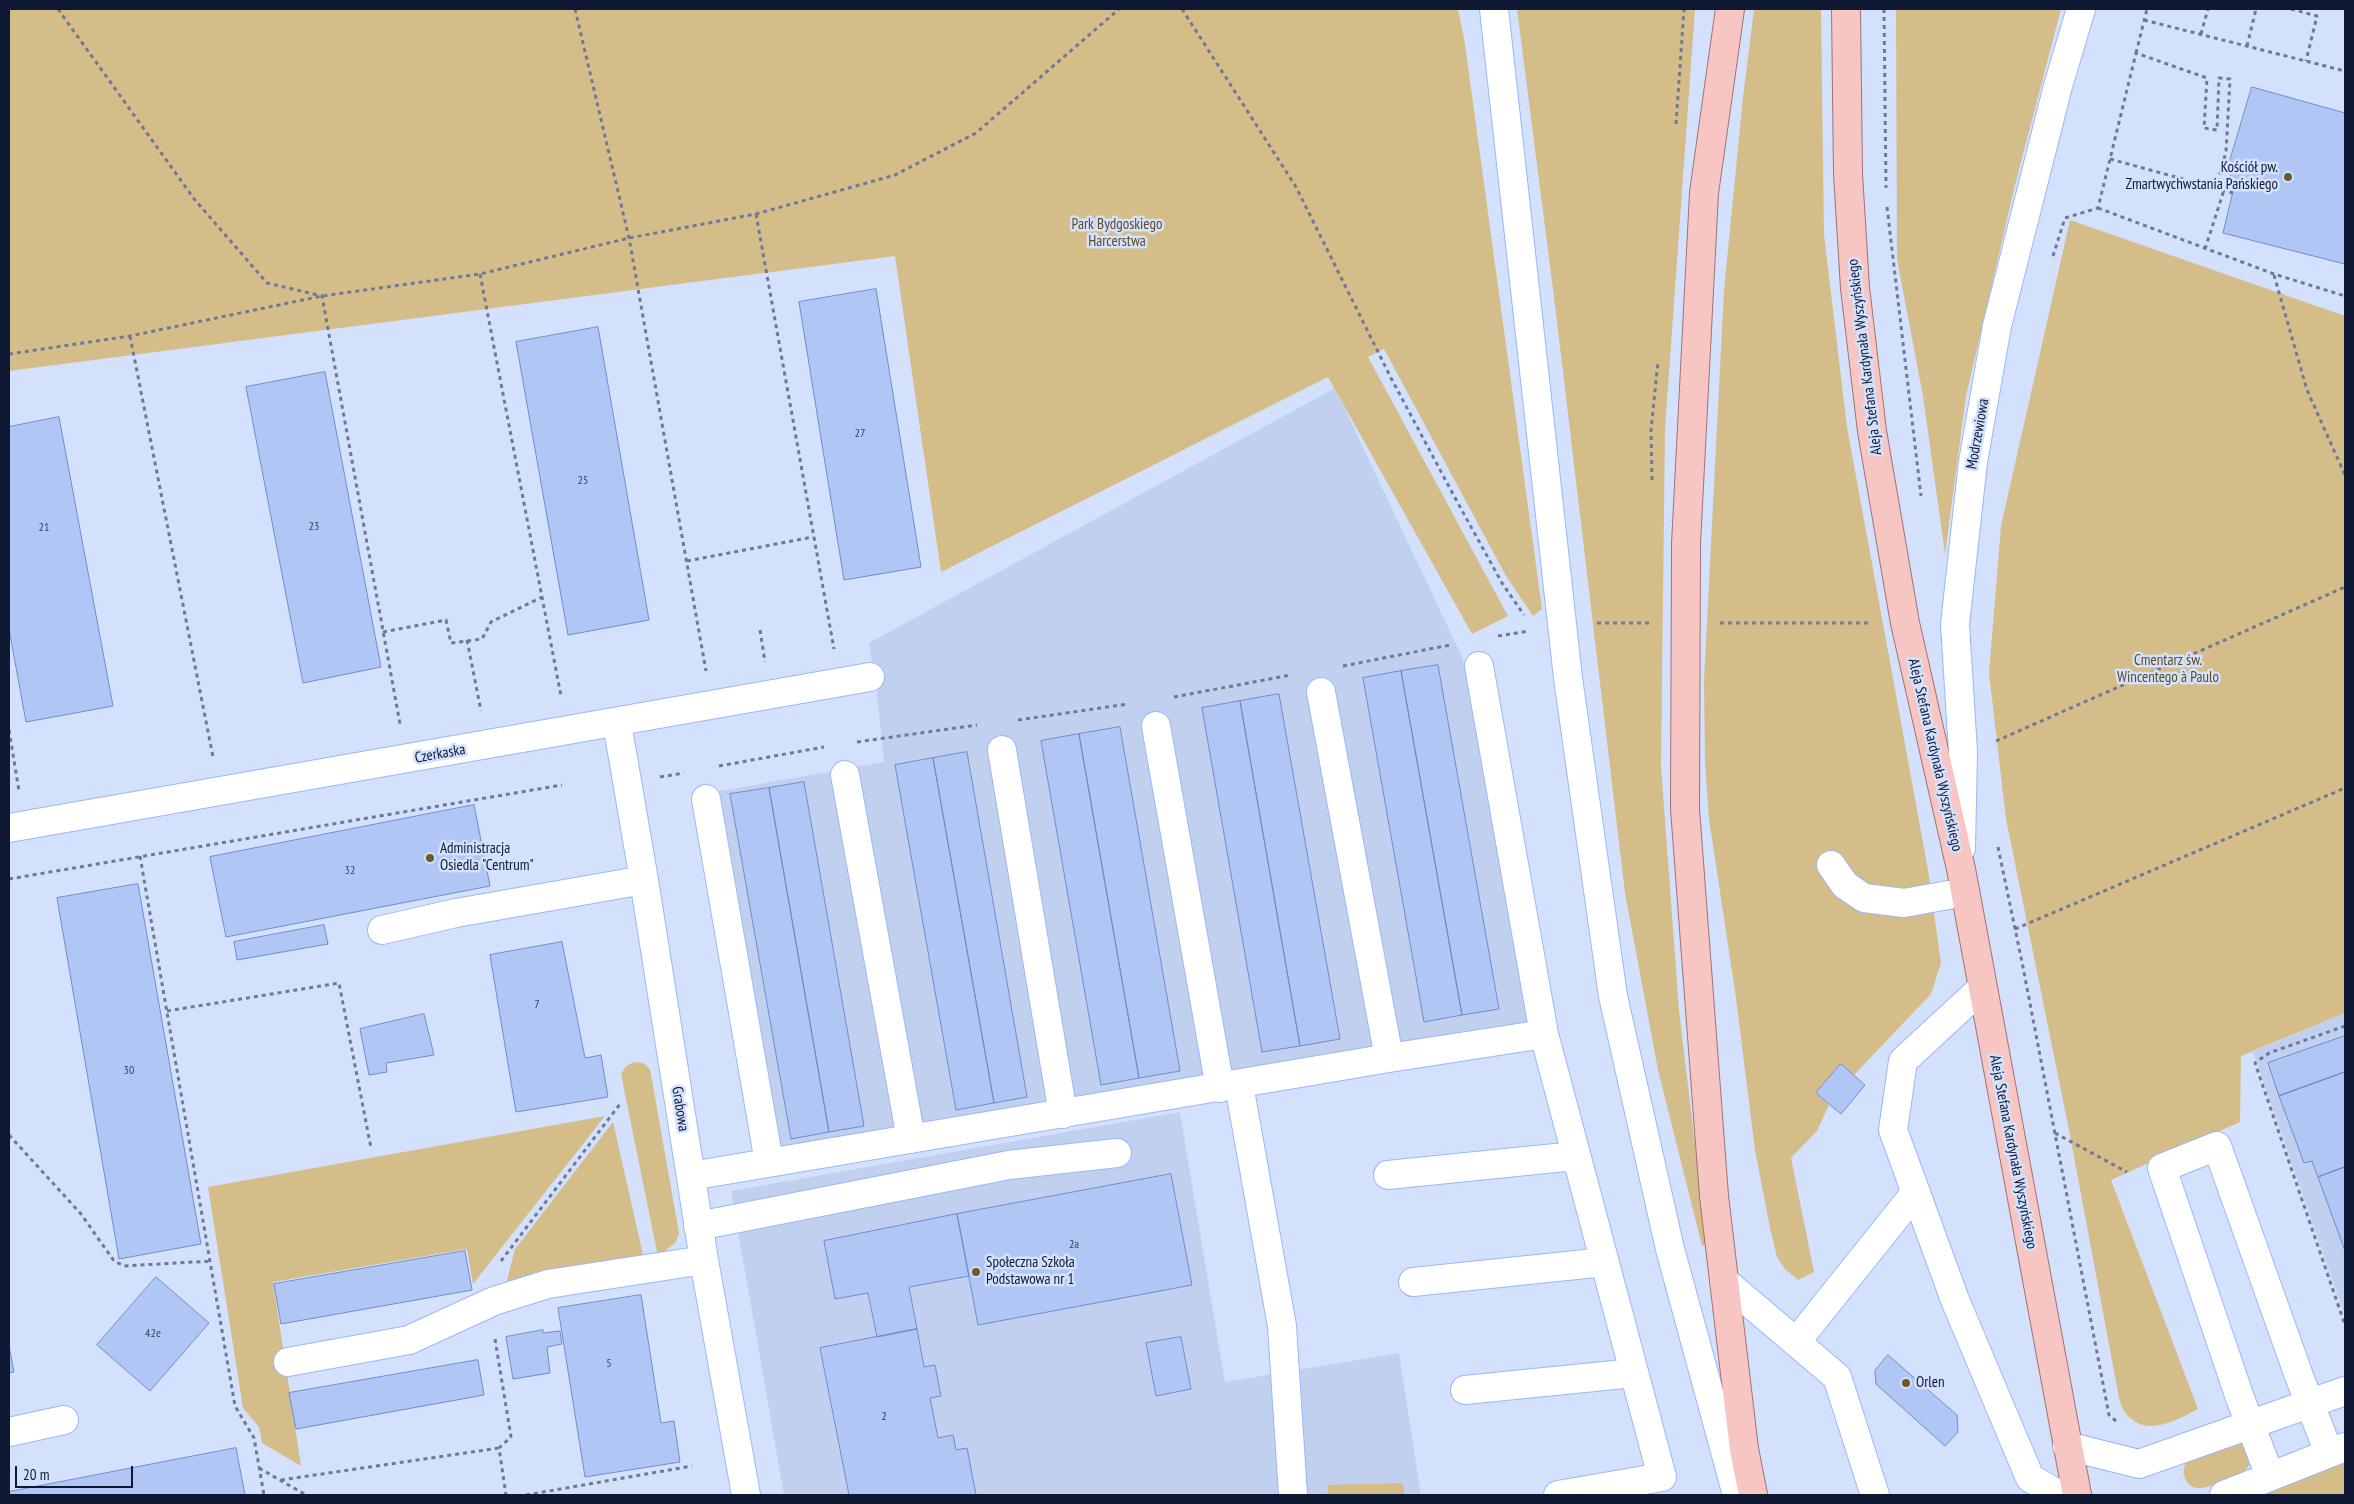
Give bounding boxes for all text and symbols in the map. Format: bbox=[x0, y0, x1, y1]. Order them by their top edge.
place label: Kościół pw. Zmartwychwstania Pańskiego bbox=[2126, 159, 2278, 194]
marker: Kościół pw. Zmartwychwstania Pańskiego bbox=[2282, 171, 2294, 183]
park label: Park Bydgoskiego Harcerstwa bbox=[1072, 216, 1162, 251]
street label: Aleja Stefana Kardynała Wyszyńskiego bbox=[1844, 258, 1886, 456]
street label: Modrzewiowa bbox=[1963, 397, 1993, 471]
house number: 27 bbox=[855, 427, 865, 441]
house number: 25 bbox=[578, 474, 588, 488]
house number: 23 bbox=[309, 520, 319, 534]
house number: 21 bbox=[39, 521, 49, 535]
park label: Cmentarz św. Wincentego à Paulo bbox=[2117, 652, 2219, 687]
street label: Aleja Stefana Kardynała Wyszyńskiego bbox=[1904, 657, 1966, 853]
street label: Czerkaska bbox=[413, 741, 467, 767]
place label: Administracja Osiedla "Centrum" bbox=[440, 840, 534, 875]
marker: Administracja Osiedla "Centrum" bbox=[424, 852, 436, 864]
house number: 32 bbox=[345, 864, 355, 878]
house number: 7 bbox=[534, 998, 540, 1012]
street label: Aleja Stefana Kardynała Wyszyńskiego bbox=[1985, 1053, 2041, 1251]
house number: 30 bbox=[124, 1064, 134, 1078]
street label: Grabowa bbox=[668, 1085, 692, 1133]
house number: 2a bbox=[1069, 1238, 1079, 1252]
place label: Społeczna Szkoła Podstawowa nr 1 bbox=[986, 1254, 1075, 1289]
marker: Społeczna Szkoła Podstawowa nr 1 bbox=[970, 1266, 982, 1278]
house number: 42e bbox=[145, 1327, 161, 1341]
house number: 5 bbox=[606, 1357, 612, 1371]
place label: Orlen bbox=[1916, 1374, 1945, 1392]
marker: Orlen bbox=[1900, 1377, 1912, 1389]
house number: 2 bbox=[881, 1410, 887, 1424]
scale bar bbox=[18, 1456, 135, 1488]
text: 20 m bbox=[23, 1465, 49, 1484]

